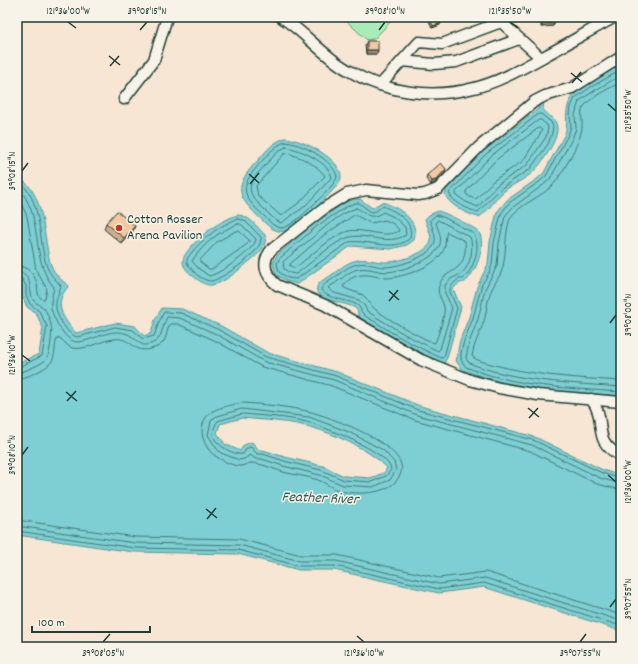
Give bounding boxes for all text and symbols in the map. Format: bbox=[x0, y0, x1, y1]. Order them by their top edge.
text: 121°36'00"W bbox=[46, 5, 90, 19]
text: 39°08'15"N bbox=[128, 5, 167, 19]
text: 39°08'10"N bbox=[365, 5, 405, 19]
text: 121°35'50"W bbox=[489, 5, 531, 19]
text: 121°35'50"W bbox=[622, 90, 636, 132]
text: 39°08'15"N bbox=[6, 151, 20, 190]
place label: Cotton Rosser Arena Pavilion bbox=[127, 210, 203, 246]
marker: Cotton Rosser Arena Pavilion bbox=[114, 223, 124, 233]
text: 39°08'00"N bbox=[622, 293, 636, 337]
text: 121°36'10"W bbox=[6, 335, 20, 375]
text: 39°08'10"N bbox=[6, 435, 20, 475]
text: 121°36'00"W bbox=[622, 460, 636, 504]
water label: Feather River bbox=[281, 487, 360, 511]
text: 39°07'55"N bbox=[622, 578, 636, 620]
scale bar bbox=[32, 608, 150, 634]
text: 100 m bbox=[38, 615, 65, 632]
text: 39°08'05"N bbox=[82, 647, 124, 661]
text: 121°36'10"W bbox=[344, 647, 384, 661]
text: 39°07'55"N bbox=[559, 647, 601, 661]

